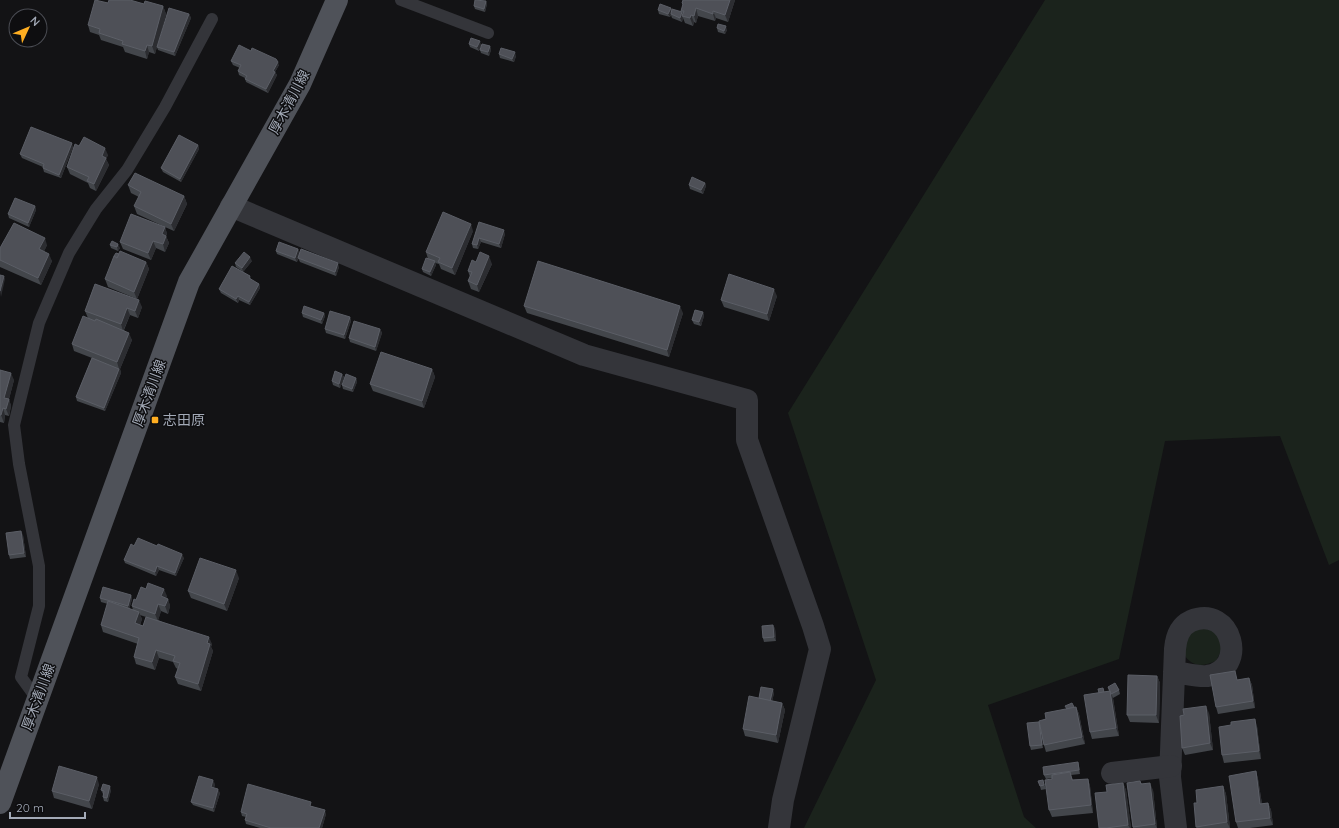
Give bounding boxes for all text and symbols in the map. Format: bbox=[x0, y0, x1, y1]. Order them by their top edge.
north arrow bbox=[8, 8, 48, 48]
text: N bbox=[27, 13, 43, 29]
street label: 厚木清川線 bbox=[265, 67, 313, 137]
street label: 厚木清川線 bbox=[129, 357, 169, 429]
place label: 志田原 bbox=[163, 411, 205, 429]
marker: 志田原 bbox=[150, 415, 160, 425]
street label: 厚木清川線 bbox=[18, 661, 58, 733]
scale bar bbox=[10, 794, 85, 820]
text: 20 m bbox=[16, 800, 44, 815]

